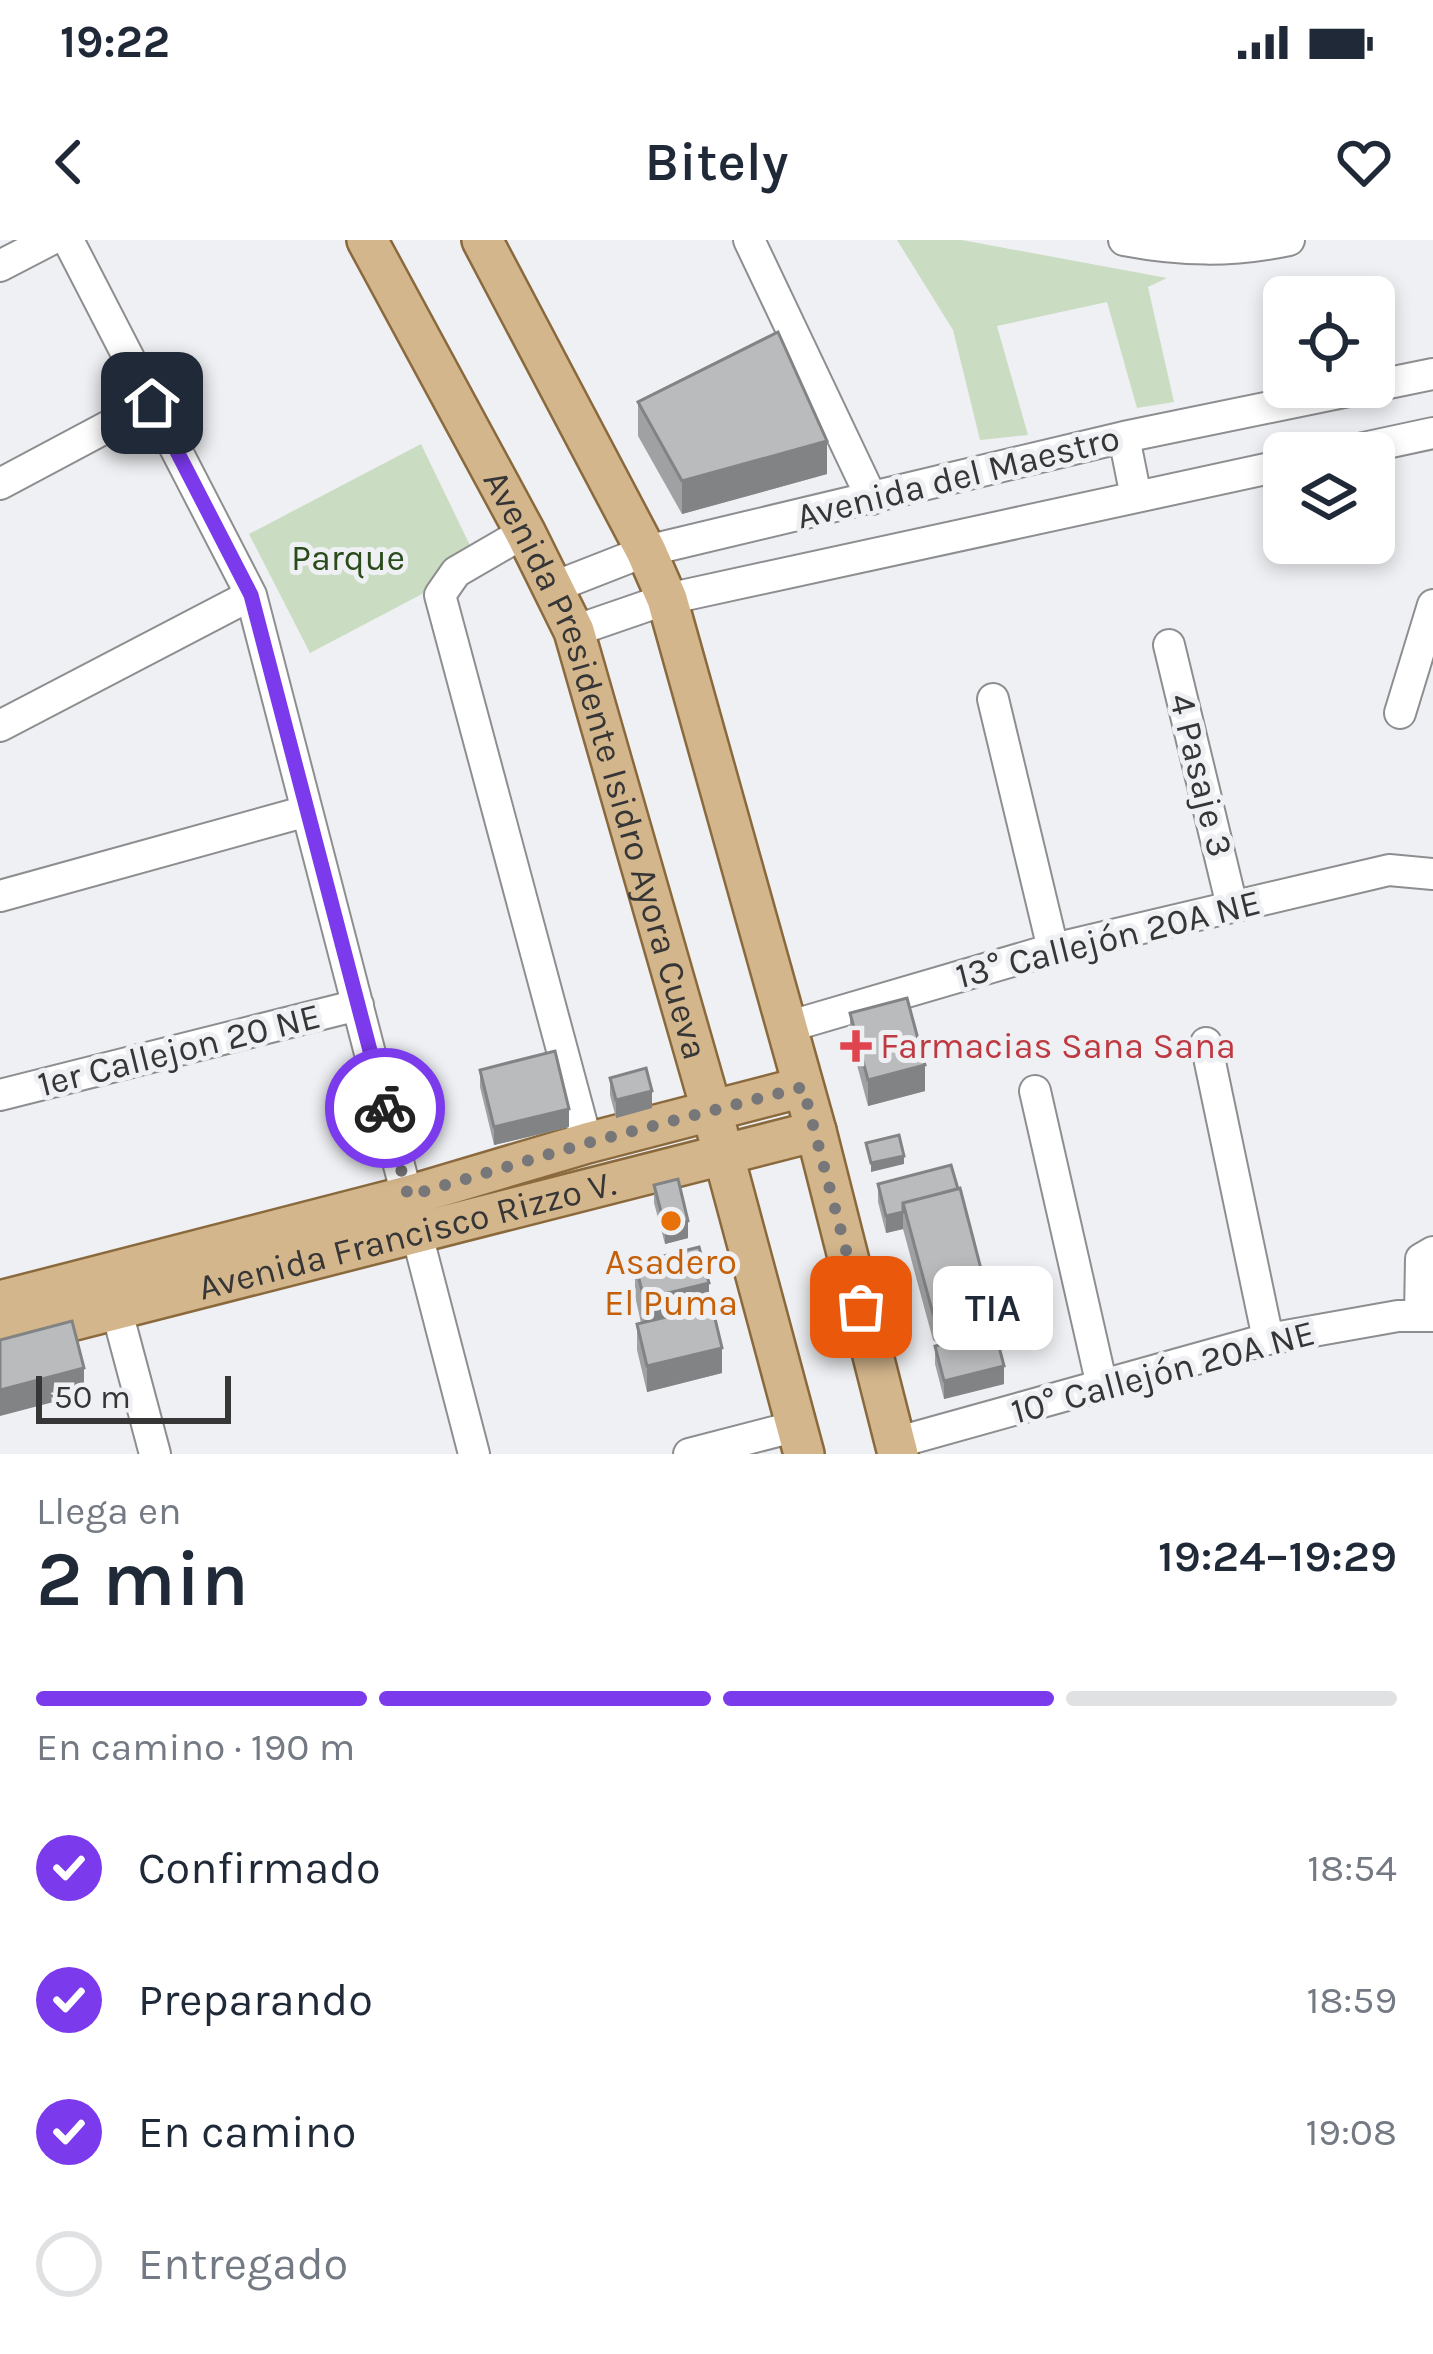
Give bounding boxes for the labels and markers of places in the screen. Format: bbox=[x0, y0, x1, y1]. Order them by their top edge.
pin bbox=[101, 352, 203, 454]
place label: Farmacias Sana Sana bbox=[880, 1025, 1236, 1067]
marker: Farmacias Sana Sana bbox=[843, 1033, 869, 1059]
marker: Asadero El Puma bbox=[658, 1208, 684, 1234]
place label: Asadero El Puma bbox=[604, 1241, 738, 1324]
pin bbox=[810, 1256, 912, 1358]
callout: TIA bbox=[933, 1265, 1053, 1349]

